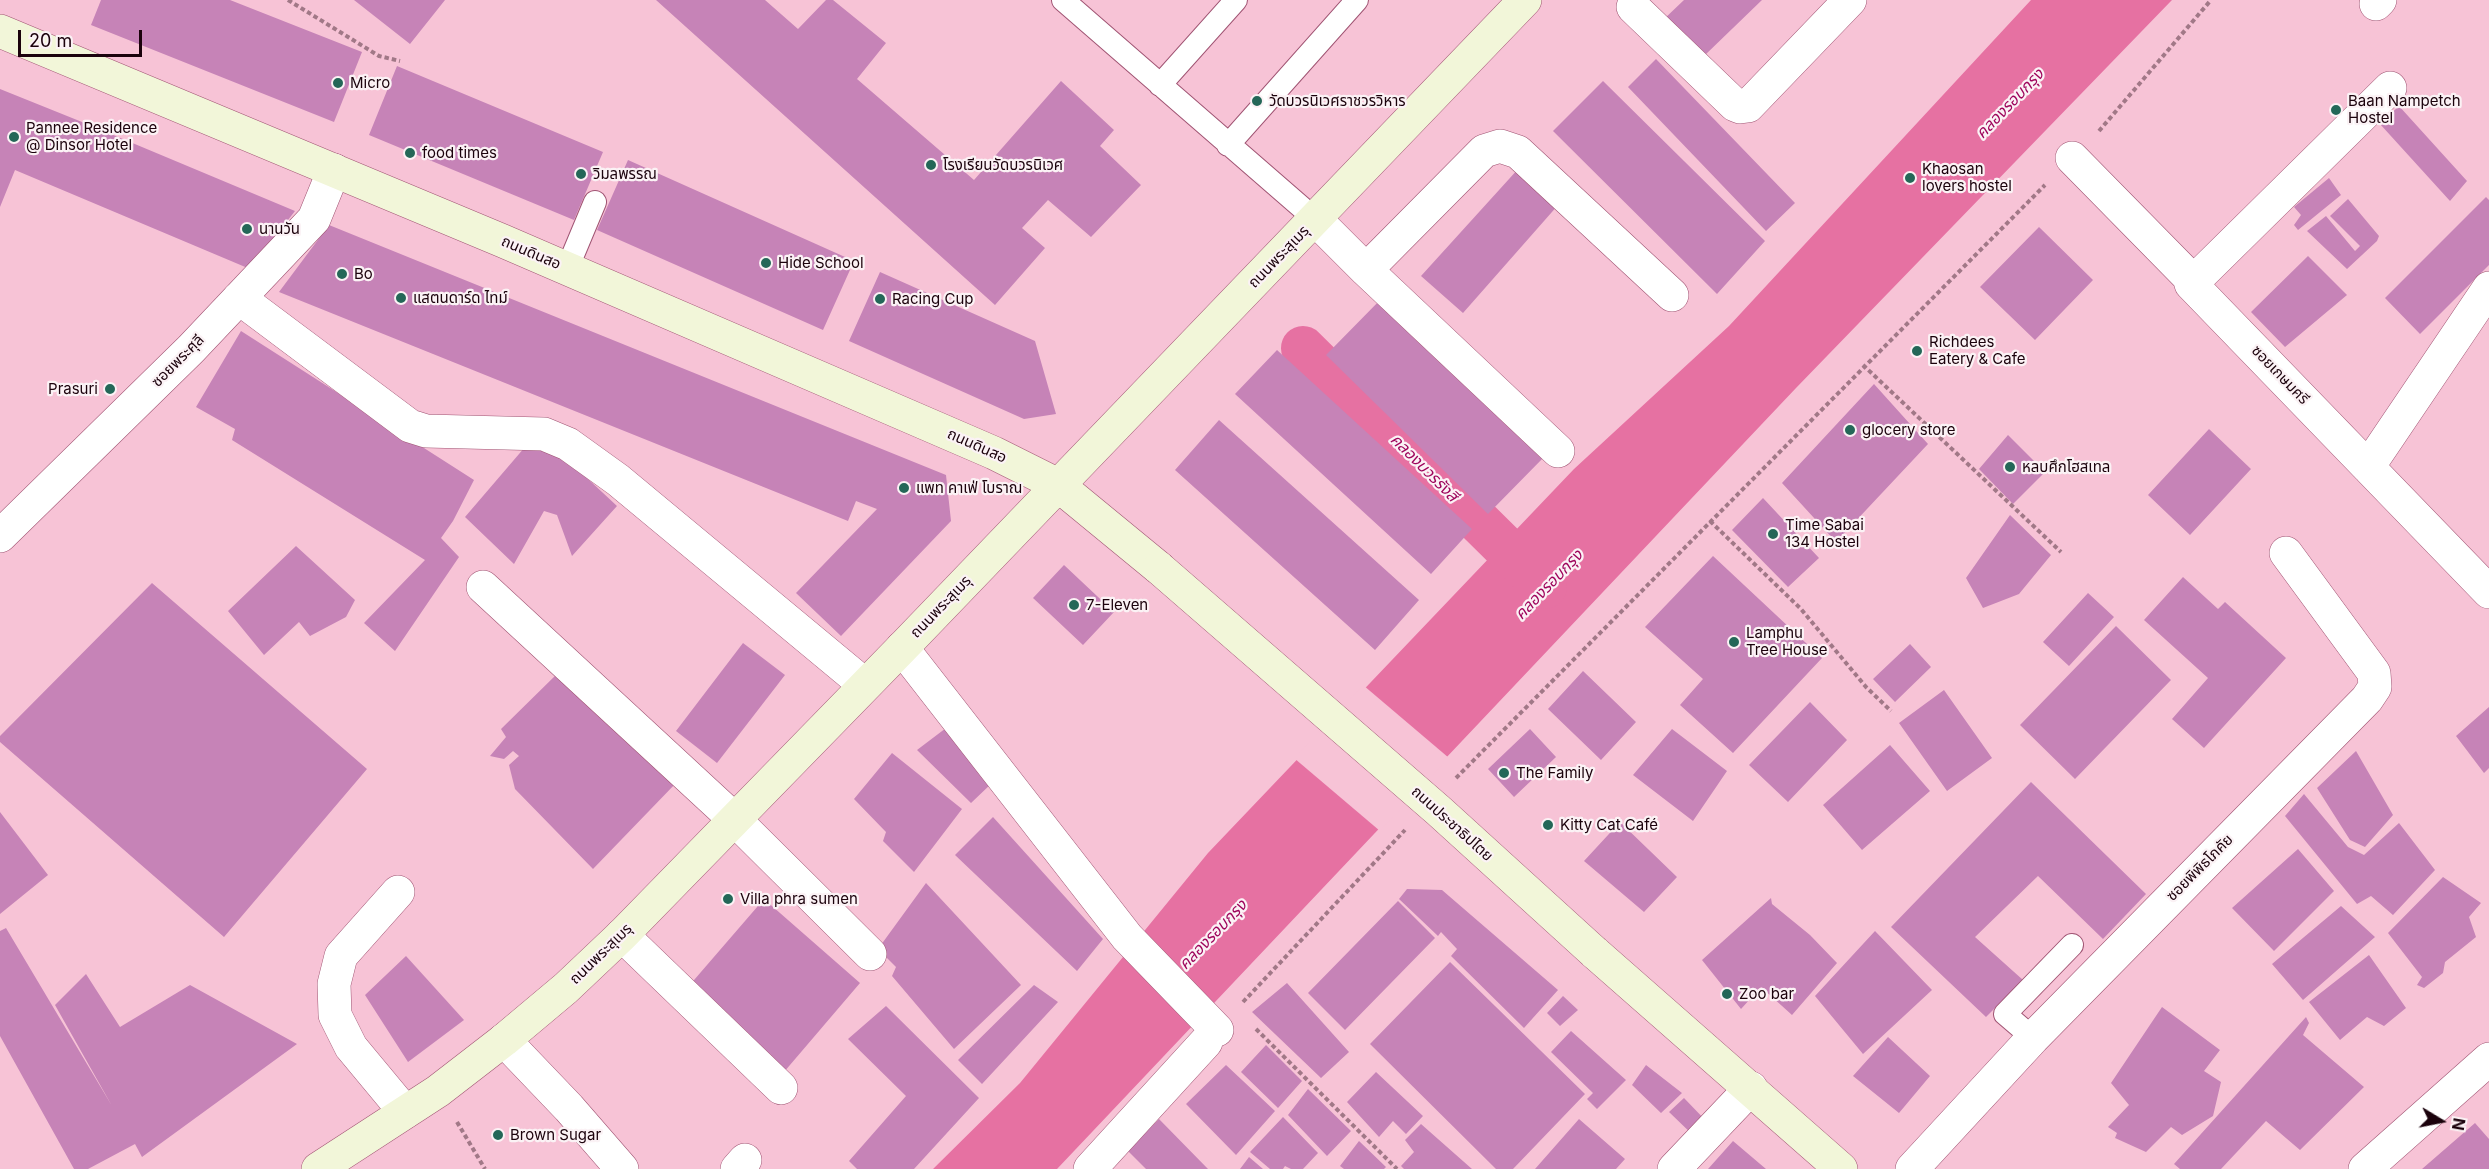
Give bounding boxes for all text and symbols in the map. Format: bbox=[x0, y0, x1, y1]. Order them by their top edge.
scale bar bbox=[21, 18, 146, 56]
text: 20 m bbox=[29, 30, 72, 51]
water label: คลองรอบกรุง bbox=[1972, 65, 2048, 143]
place label: Micro bbox=[350, 74, 390, 92]
marker: Micro bbox=[331, 76, 345, 90]
place label: วัดบวรนิเวศราชวรวิหาร bbox=[1269, 92, 1406, 110]
place label: Baan Nampetch Hostel bbox=[2348, 92, 2461, 127]
marker: วัดบวรนิเวศราชวรวิหาร bbox=[1250, 94, 1264, 108]
marker: Baan Nampetch Hostel bbox=[2329, 103, 2343, 117]
place label: Pannee Residence @ Dinsor Hotel bbox=[26, 119, 157, 154]
marker: Pannee Residence @ Dinsor Hotel bbox=[7, 130, 21, 144]
place label: food times bbox=[422, 144, 497, 162]
marker: food times bbox=[403, 146, 417, 160]
place label: โรงเรียนวัดบวรนิเวศ bbox=[943, 156, 1063, 174]
marker: โรงเรียนวัดบวรนิเวศ bbox=[924, 158, 938, 172]
place label: Khaosan lovers hostel bbox=[1922, 160, 2012, 195]
place label: วิมลพรรณ bbox=[593, 165, 657, 183]
marker: วิมลพรรณ bbox=[574, 167, 588, 181]
marker: Khaosan lovers hostel bbox=[1903, 171, 1917, 185]
place label: นานวัน bbox=[259, 220, 300, 238]
marker: นานวัน bbox=[240, 222, 254, 236]
street label: ถนนพระสุเมรุ bbox=[1245, 222, 1313, 292]
street label: ถนนดินสอ bbox=[498, 232, 564, 274]
place label: Hide School bbox=[778, 254, 864, 272]
marker: Hide School bbox=[759, 256, 773, 270]
place label: Bo bbox=[354, 265, 373, 283]
marker: Bo bbox=[335, 267, 349, 281]
place label: แสตนดาร์ด ไทม์ bbox=[413, 289, 508, 307]
place label: Racing Cup bbox=[892, 290, 973, 308]
marker: แสตนดาร์ด ไทม์ bbox=[394, 291, 408, 305]
marker: Racing Cup bbox=[873, 292, 887, 306]
street label: ซอยพระศุลี bbox=[148, 331, 208, 391]
place label: Richdees Eatery & Cafe bbox=[1929, 333, 2026, 368]
street label: ซอยเกษมศรี bbox=[2248, 342, 2312, 408]
marker: Richdees Eatery & Cafe bbox=[1910, 344, 1924, 358]
place label: Prasuri bbox=[48, 380, 98, 398]
marker: Prasuri bbox=[103, 382, 117, 396]
place label: glocery store bbox=[1862, 421, 1955, 439]
marker: glocery store bbox=[1843, 423, 1857, 437]
street label: ถนนดินสอ bbox=[945, 425, 1009, 467]
water label: คลองบวรรังสี bbox=[1386, 430, 1462, 506]
place label: หลบศึกโฮสเทล bbox=[2022, 458, 2110, 476]
marker: หลบศึกโฮสเทล bbox=[2003, 460, 2017, 474]
place label: แพท คาเฟ่ โบราณ bbox=[916, 479, 1022, 497]
marker: แพท คาเฟ่ โบราณ bbox=[897, 481, 911, 495]
place label: Time Sabai 134 Hostel bbox=[1785, 516, 1864, 551]
marker: Time Sabai 134 Hostel bbox=[1766, 527, 1780, 541]
water label: คลองรอบกรุง bbox=[1511, 546, 1587, 624]
street label: ถนนพระสุเมรุ bbox=[907, 572, 975, 642]
place label: 7-Eleven bbox=[1086, 596, 1148, 614]
marker: 7-Eleven bbox=[1067, 598, 1081, 612]
place label: Lamphu Tree House bbox=[1746, 624, 1828, 659]
marker: Lamphu Tree House bbox=[1727, 635, 1741, 649]
place label: The Family bbox=[1516, 764, 1593, 782]
marker: The Family bbox=[1497, 766, 1511, 780]
street label: ถนนประชาธิปไตย bbox=[1408, 783, 1496, 865]
place label: Kitty Cat Café bbox=[1560, 816, 1658, 834]
marker: Kitty Cat Café bbox=[1541, 818, 1555, 832]
street label: ซอยพิพิธโภคัย bbox=[2163, 831, 2237, 905]
place label: Villa phra sumen bbox=[740, 890, 858, 908]
marker: Villa phra sumen bbox=[721, 892, 735, 906]
water label: คลองรอบกรุง bbox=[1175, 896, 1251, 974]
street label: ถนนพระสุเมรุ bbox=[566, 920, 636, 988]
place label: Zoo bar bbox=[1739, 985, 1794, 1003]
marker: Zoo bar bbox=[1720, 987, 1734, 1001]
north arrow bbox=[2411, 1091, 2471, 1151]
text: N bbox=[2448, 1116, 2470, 1132]
place label: Brown Sugar bbox=[510, 1126, 601, 1144]
marker: Brown Sugar bbox=[491, 1128, 505, 1142]

